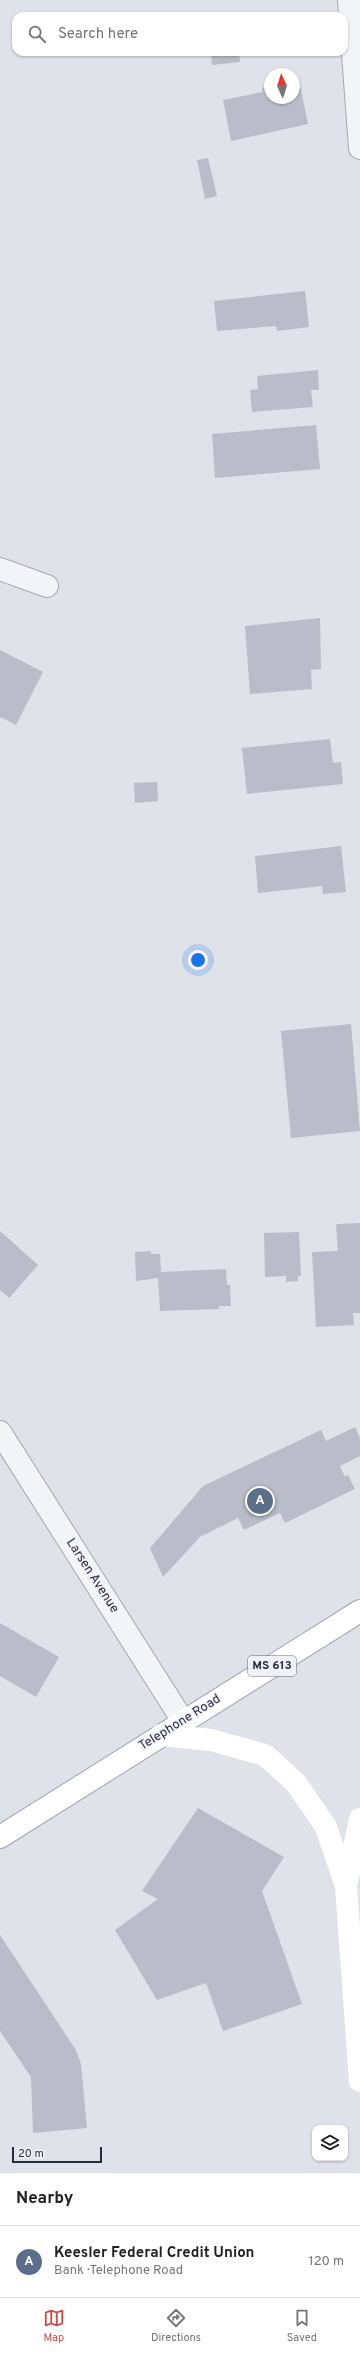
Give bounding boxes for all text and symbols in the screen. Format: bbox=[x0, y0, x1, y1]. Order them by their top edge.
search box bbox=[12, 12, 348, 56]
icon: search bbox=[26, 23, 48, 45]
text: Search here bbox=[58, 25, 138, 44]
north arrow bbox=[264, 68, 300, 104]
your location bbox=[188, 950, 208, 970]
pin: A bbox=[247, 1486, 273, 1516]
street label: Larsen Avenue bbox=[62, 1536, 122, 1616]
road number: MS 613 bbox=[248, 1656, 296, 1676]
street label: Telephone Road bbox=[136, 1691, 224, 1755]
map controls bbox=[312, 2125, 348, 2161]
button: layers bbox=[312, 2125, 348, 2161]
scale bar bbox=[12, 2145, 102, 2164]
text: 20 m bbox=[18, 2147, 44, 2161]
text: Nearby bbox=[16, 2188, 73, 2210]
text: Keesler Federal Credit Union bbox=[54, 2244, 254, 2263]
text: A bbox=[24, 2254, 34, 2270]
text: 120 m bbox=[309, 2254, 344, 2270]
text: Bank · Telephone Road bbox=[54, 2263, 183, 2279]
tab: Map bbox=[43, 2307, 65, 2345]
tab: Directions bbox=[151, 2307, 201, 2345]
tab: Saved bbox=[287, 2307, 317, 2345]

